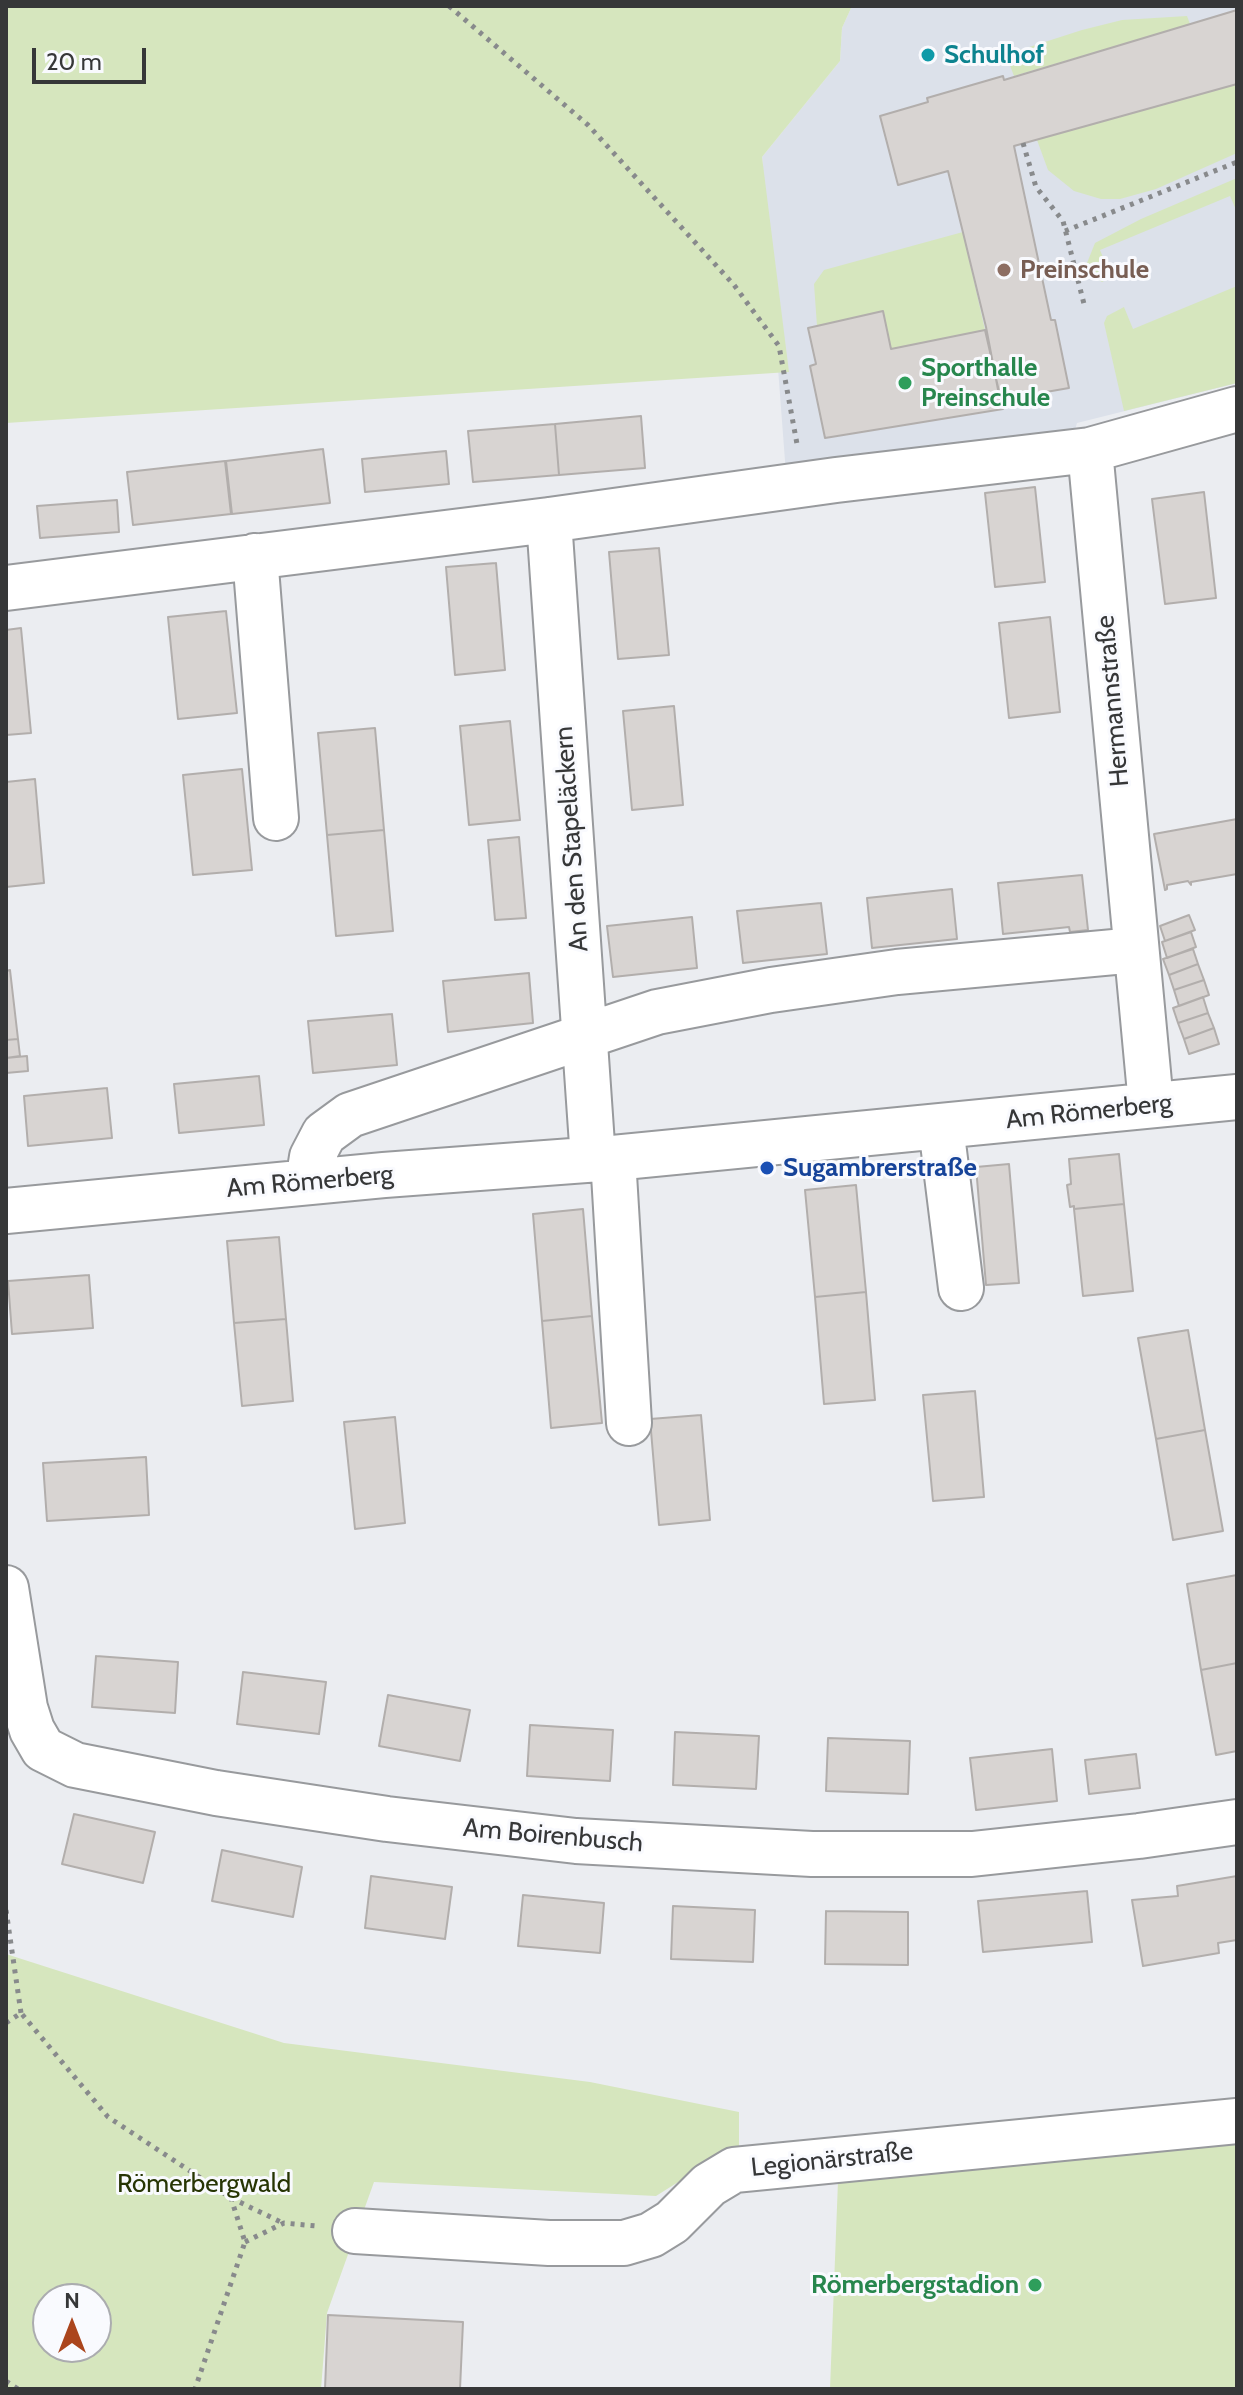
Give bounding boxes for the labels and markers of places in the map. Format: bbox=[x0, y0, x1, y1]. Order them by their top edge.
place label: Schulhof bbox=[944, 39, 1044, 71]
marker: Schulhof bbox=[919, 46, 937, 64]
place label: Preinschule bbox=[1020, 254, 1149, 286]
marker: Preinschule bbox=[995, 261, 1013, 279]
place label: Sporthalle Preinschule bbox=[921, 352, 1050, 414]
marker: Sporthalle Preinschule bbox=[896, 374, 914, 392]
place label: Sugambrerstraße bbox=[783, 1152, 977, 1184]
marker: Sugambrerstraße bbox=[758, 1159, 776, 1177]
place label: Römerbergstadion bbox=[811, 2269, 1019, 2301]
marker: Römerbergstadion bbox=[1026, 2276, 1044, 2294]

